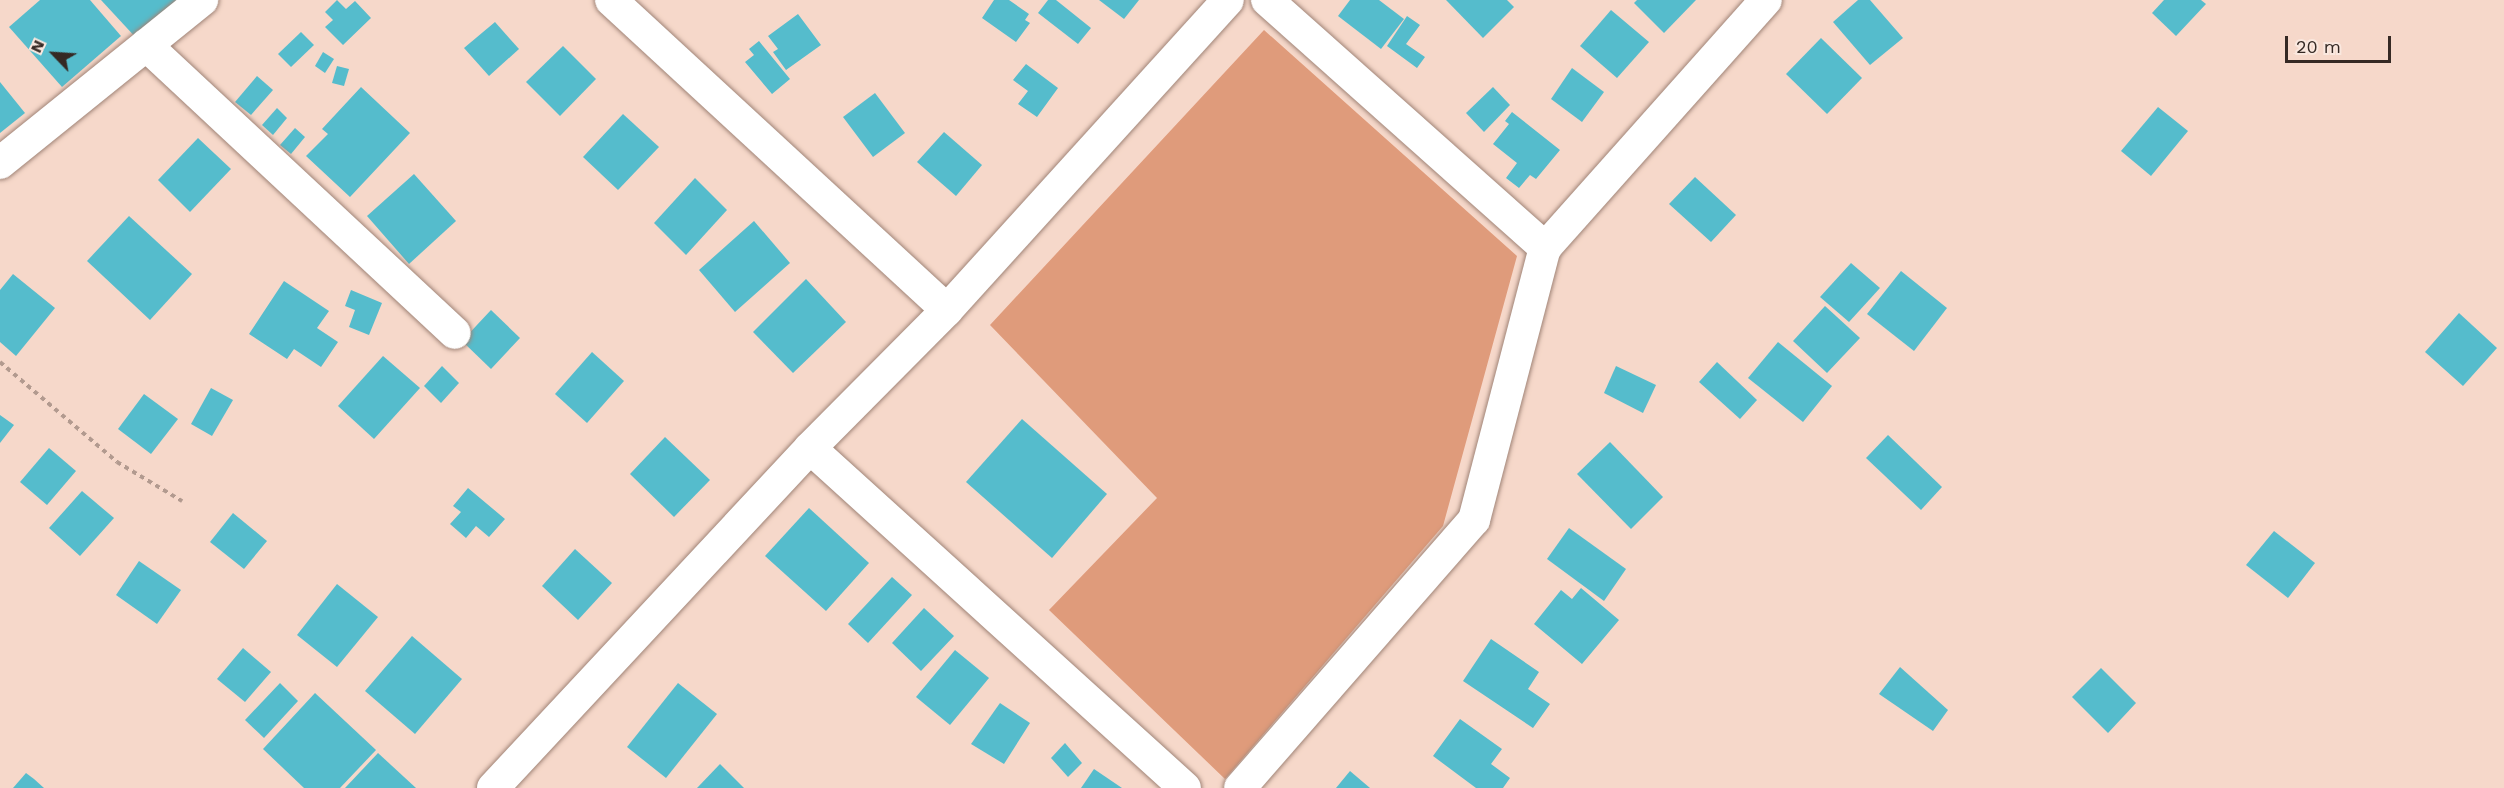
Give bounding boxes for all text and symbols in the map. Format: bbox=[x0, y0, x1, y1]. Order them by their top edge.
north arrow bbox=[24, 24, 84, 84]
scale bar bbox=[2288, 24, 2394, 62]
text: 20 m bbox=[2296, 36, 2341, 57]
text: N bbox=[26, 37, 48, 56]

